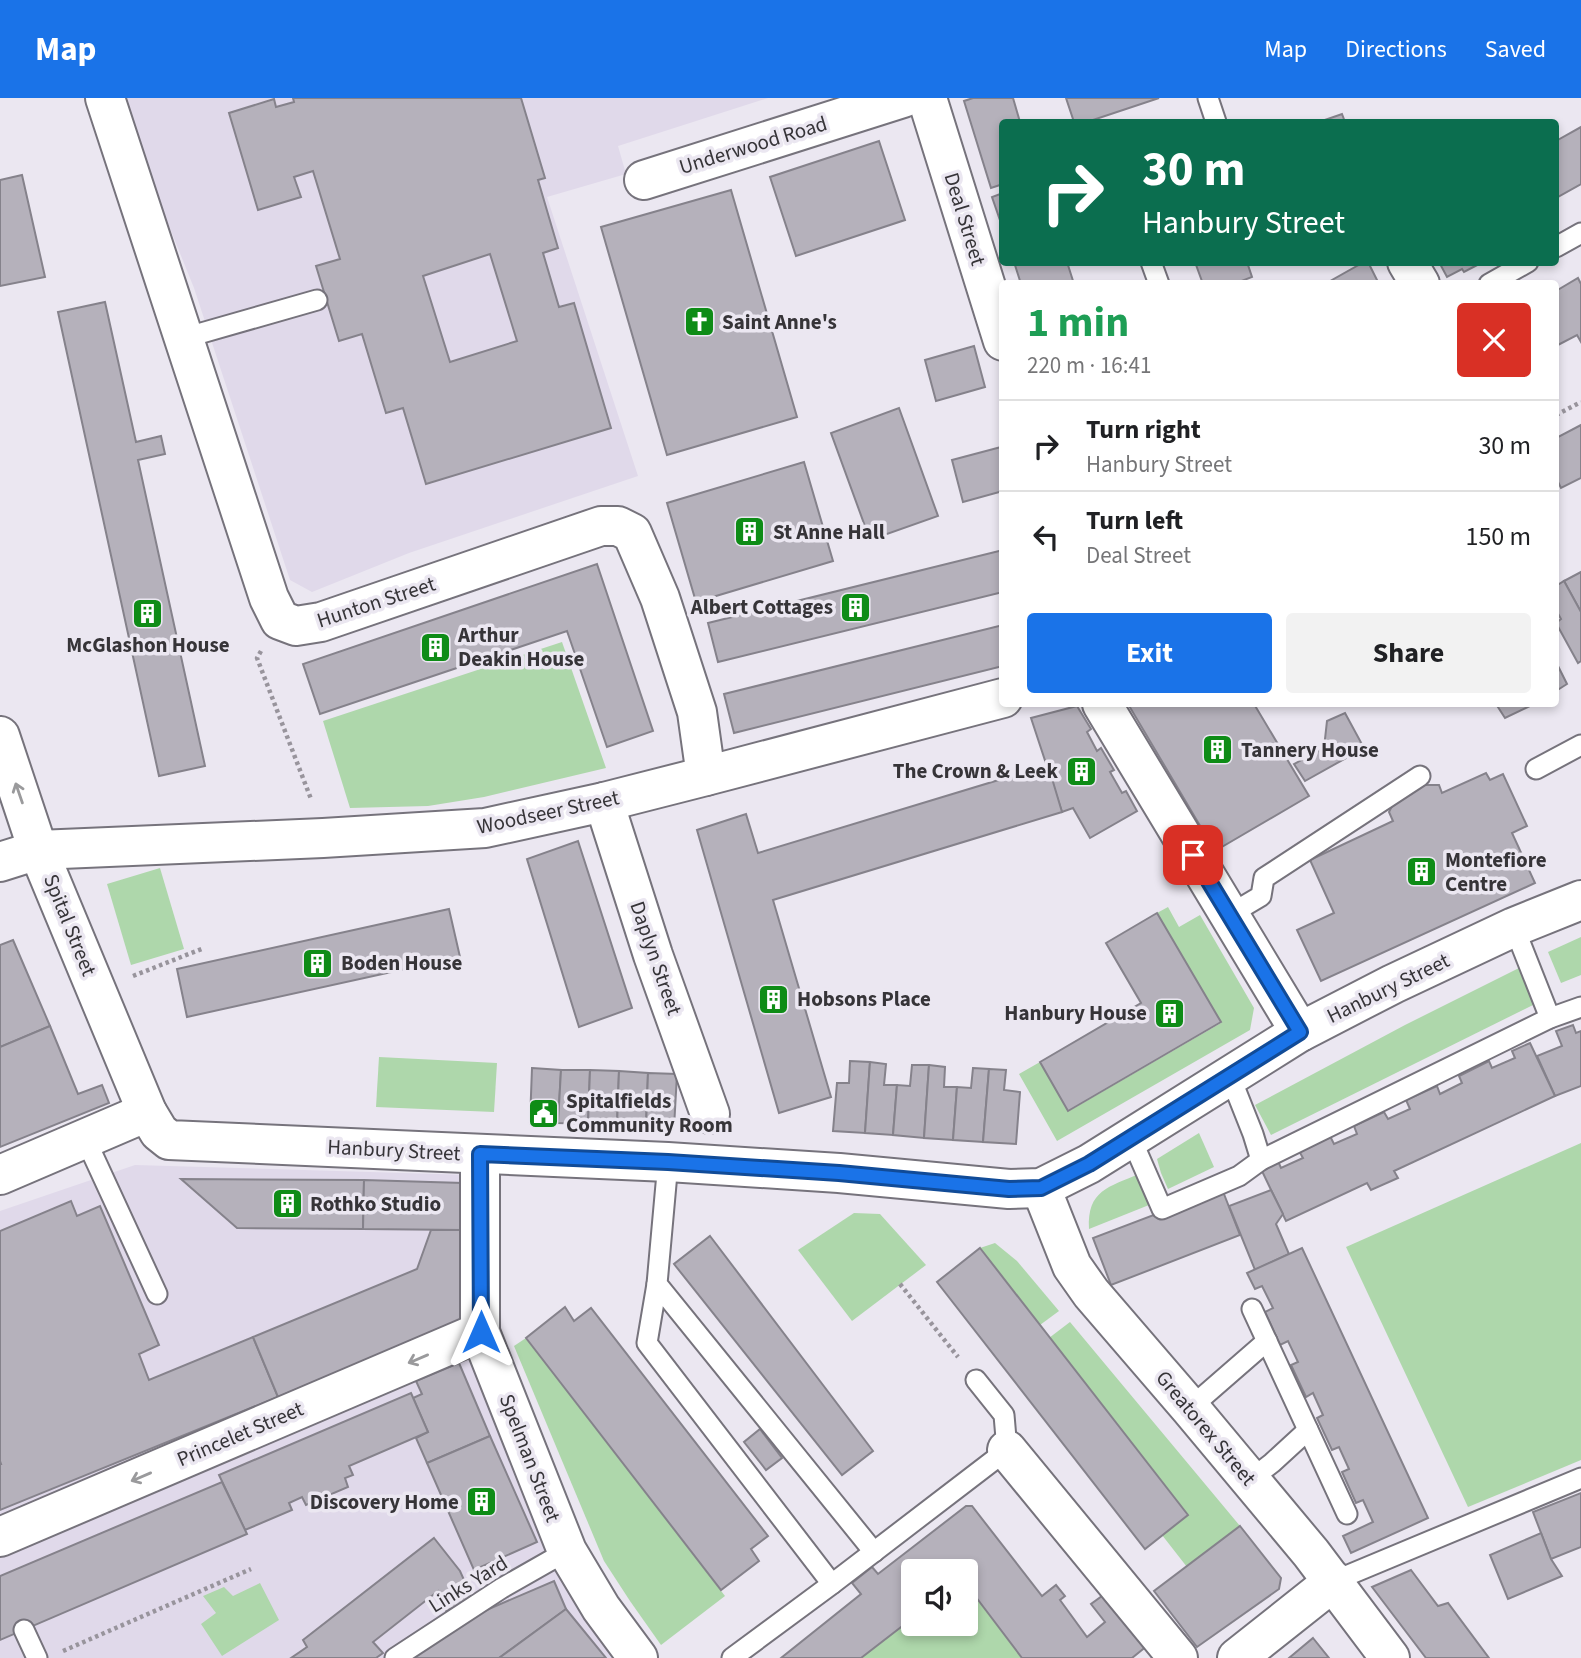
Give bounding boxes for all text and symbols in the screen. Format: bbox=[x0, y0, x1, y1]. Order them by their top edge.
text: Map bbox=[35, 26, 96, 73]
text: Map bbox=[1264, 32, 1307, 67]
text: Directions bbox=[1345, 32, 1447, 67]
text: Saved bbox=[1485, 32, 1546, 67]
street label: Underwood Road bbox=[675, 108, 831, 182]
text: 30 m bbox=[1142, 135, 1246, 205]
icon: right bbox=[1027, 147, 1118, 238]
street label: Deal Street bbox=[937, 169, 993, 269]
text: Hanbury Street bbox=[1142, 200, 1345, 246]
text: 1 min bbox=[1027, 293, 1129, 353]
button: close bbox=[1457, 303, 1531, 377]
church icon: Saint Anne's bbox=[682, 305, 716, 339]
place label: Saint Anne's bbox=[722, 307, 837, 337]
text: 220 m · 16:41 bbox=[1027, 349, 1151, 382]
text: Turn right bbox=[1086, 411, 1201, 448]
icon: right bbox=[1027, 427, 1065, 465]
text: 30 m bbox=[1478, 427, 1531, 464]
text: Hanbury Street bbox=[1086, 448, 1232, 481]
text: Turn left bbox=[1086, 502, 1183, 539]
building icon: St Anne Hall bbox=[733, 515, 767, 549]
place label: St Anne Hall bbox=[773, 517, 885, 547]
icon: left bbox=[1027, 518, 1065, 556]
text: 150 m bbox=[1465, 518, 1531, 555]
text: Deal Street bbox=[1086, 539, 1191, 572]
street label: Hunton Street bbox=[313, 569, 439, 635]
building icon: Albert Cottages bbox=[839, 590, 873, 624]
place label: Albert Cottages bbox=[690, 592, 833, 622]
building icon: McGlashon House bbox=[131, 596, 165, 630]
button: Exit bbox=[1027, 613, 1272, 693]
button: Share bbox=[1286, 613, 1531, 693]
place label: Arthur Deakin House bbox=[457, 620, 585, 674]
place label: McGlashon House bbox=[66, 630, 230, 660]
building icon: Arthur Deakin House bbox=[418, 630, 452, 664]
building icon: Tannery House bbox=[1201, 733, 1235, 767]
place label: Tannery House bbox=[1241, 735, 1379, 765]
building icon: The Crown & Leek bbox=[1064, 754, 1098, 788]
place label: The Crown & Leek bbox=[893, 756, 1058, 786]
one-way arrow bbox=[12, 782, 24, 804]
street label: Woodseer Street bbox=[474, 782, 622, 842]
pin bbox=[1163, 825, 1223, 885]
icon: arrive bbox=[1174, 836, 1212, 874]
place label: Montefiore Centre bbox=[1445, 845, 1547, 899]
building icon: Montefiore Centre bbox=[1405, 855, 1439, 889]
street label: Spital Street bbox=[36, 870, 104, 980]
street label: Daplyn Street bbox=[623, 897, 689, 1019]
street label: Hanbury Street bbox=[1322, 945, 1454, 1031]
building icon: Boden House bbox=[301, 946, 335, 980]
place label: Boden House bbox=[341, 948, 463, 978]
building icon: Hobsons Place bbox=[757, 982, 791, 1016]
place label: Hobsons Place bbox=[797, 984, 931, 1014]
building icon: Hanbury House bbox=[1153, 996, 1187, 1030]
place label: Hanbury House bbox=[1004, 998, 1147, 1028]
place label: Spitalfields Community Room bbox=[566, 1086, 733, 1140]
public building icon: Spitalfields Community Room bbox=[526, 1096, 560, 1130]
street label: Hanbury Street bbox=[327, 1132, 461, 1168]
building icon: Rothko Studio bbox=[270, 1187, 304, 1221]
place label: Rothko Studio bbox=[310, 1189, 441, 1219]
position arrow bbox=[444, 1295, 518, 1369]
one-way arrow bbox=[408, 1353, 429, 1366]
street label: Greatorex Street bbox=[1149, 1364, 1263, 1492]
street label: Spelman Street bbox=[492, 1390, 568, 1526]
street label: Princelet Street bbox=[172, 1394, 308, 1474]
one-way arrow bbox=[131, 1471, 152, 1484]
building icon: Discovery Home bbox=[465, 1485, 499, 1519]
place label: Discovery Home bbox=[310, 1487, 459, 1517]
street label: Links Yard bbox=[423, 1548, 513, 1620]
map controls bbox=[901, 1559, 978, 1636]
button: sound bbox=[901, 1559, 978, 1636]

